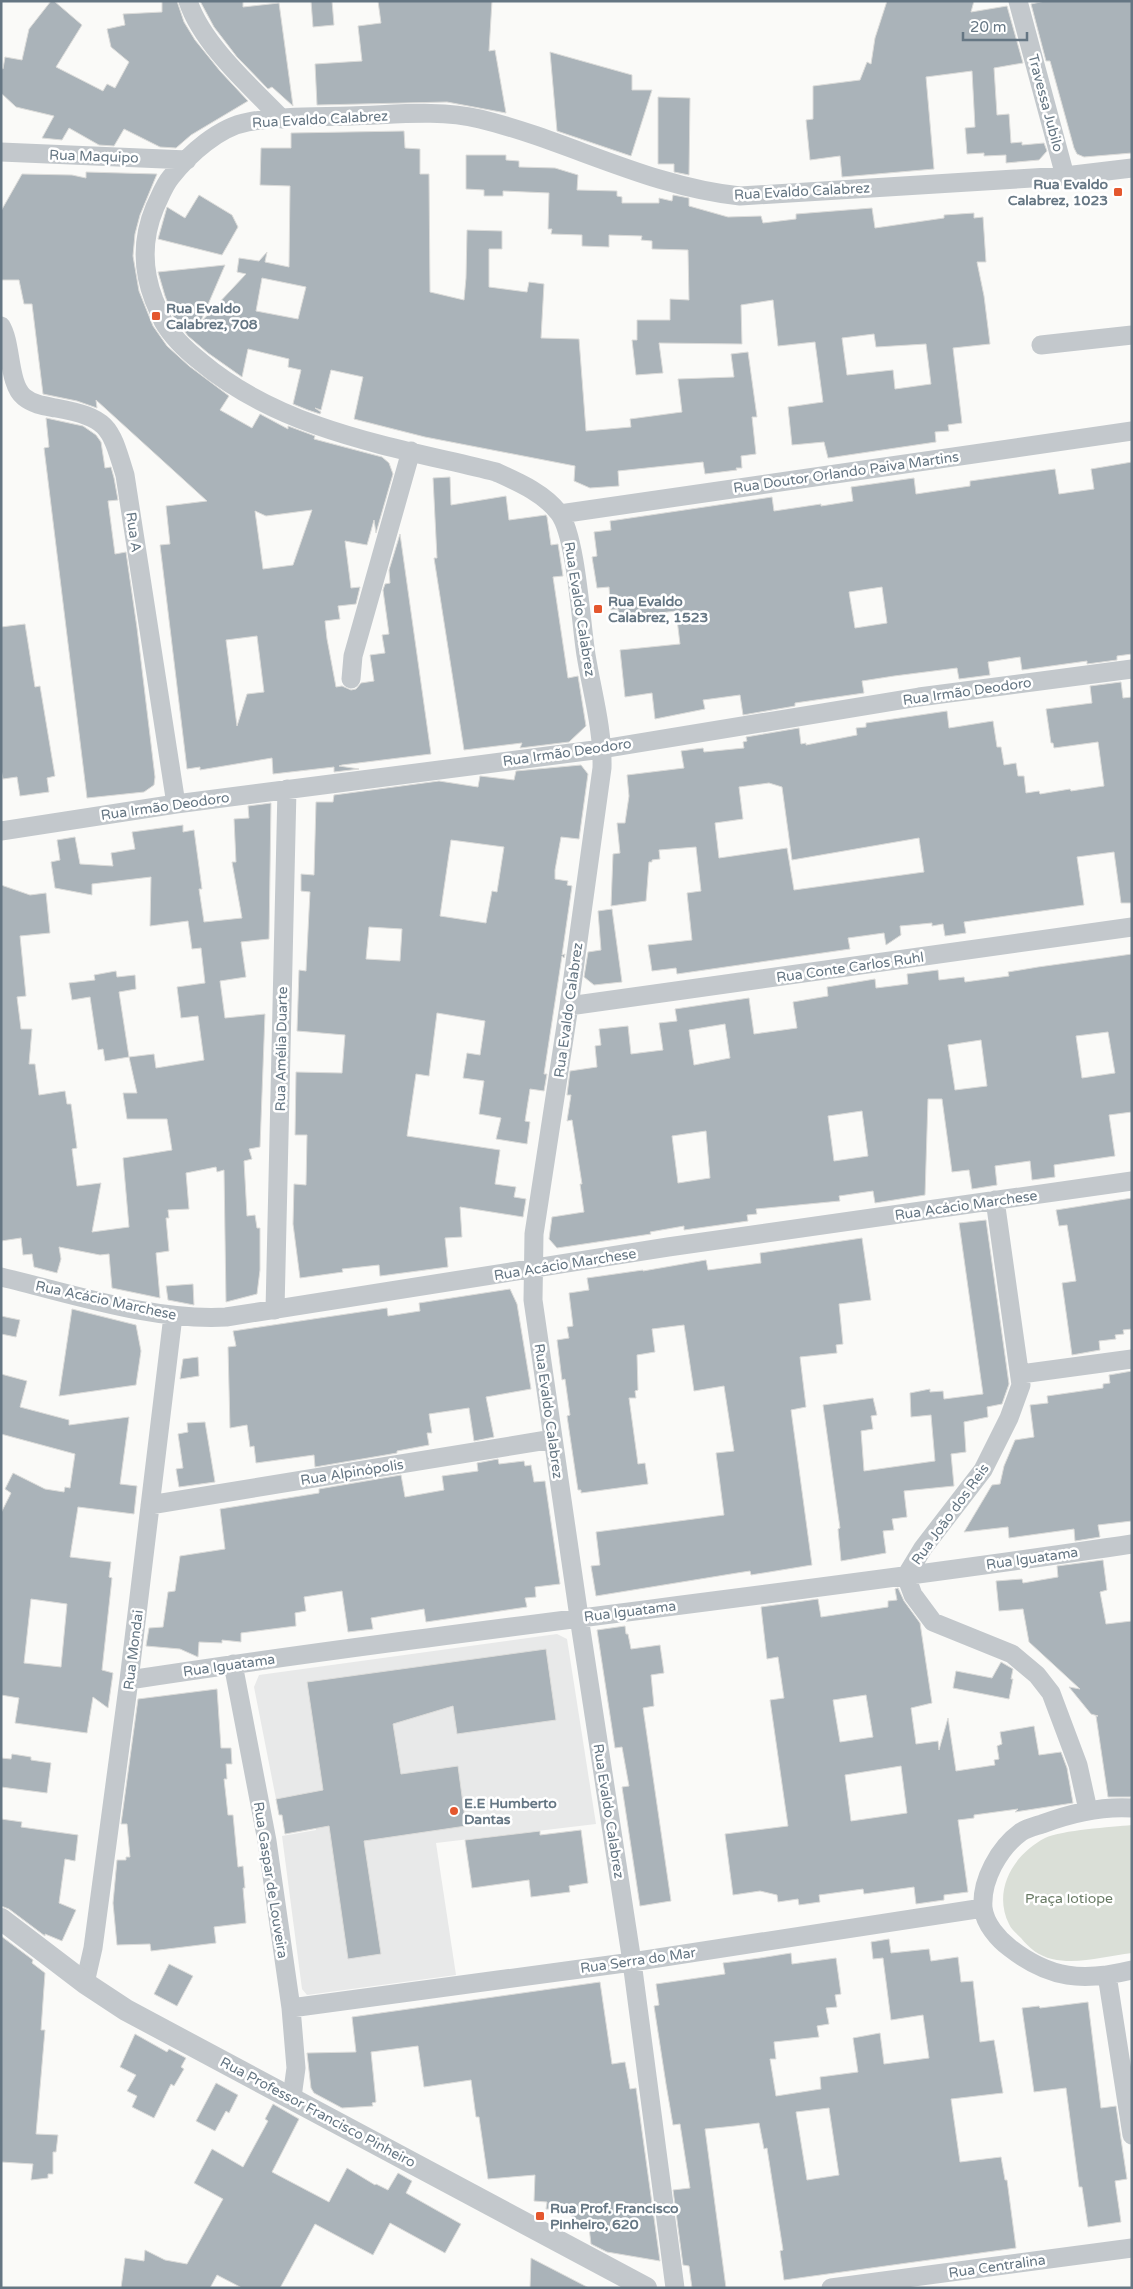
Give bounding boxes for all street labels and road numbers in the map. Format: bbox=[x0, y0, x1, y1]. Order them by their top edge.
street label: Travessa Jubilo bbox=[1024, 52, 1067, 154]
street label: Rua Evaldo Calabrez bbox=[252, 107, 389, 132]
street label: Rua Maquipo bbox=[49, 146, 139, 167]
street label: Rua Evaldo Calabrez bbox=[734, 179, 871, 204]
street label: Rua Doutor Orlando Paiva Martins bbox=[732, 448, 960, 497]
street label: Rua A bbox=[122, 511, 145, 553]
street label: Rua Evaldo Calabrez bbox=[560, 540, 599, 678]
street label: Rua Irmão Deodoro bbox=[902, 674, 1033, 709]
street label: Rua Irmão Deodoro bbox=[502, 735, 633, 770]
street label: Rua Irmão Deodoro bbox=[100, 789, 231, 824]
street label: Rua Evaldo Calabrez bbox=[551, 941, 586, 1079]
street label: Rua Conte Carlos Ruhl bbox=[775, 949, 925, 986]
street label: Rua Amélia Duarte bbox=[272, 986, 291, 1112]
street label: Rua Acácio Marchese bbox=[894, 1187, 1039, 1224]
street label: Rua Acácio Marchese bbox=[493, 1245, 637, 1284]
street label: Rua Acácio Marchese bbox=[34, 1277, 178, 1324]
street label: Rua Evaldo Calabrez bbox=[531, 1342, 566, 1480]
street label: Rua Alpinópolis bbox=[299, 1456, 405, 1489]
street label: Rua João dos Reis bbox=[908, 1460, 993, 1568]
street label: Rua Iguatama bbox=[985, 1544, 1079, 1573]
street label: Rua Iguatama bbox=[583, 1597, 677, 1626]
street label: Rua Mondai bbox=[120, 1609, 147, 1691]
street label: Rua Iguatama bbox=[182, 1651, 276, 1680]
street label: Rua Evaldo Calabrez bbox=[589, 1742, 628, 1880]
street label: Rua Gaspar de Louveira bbox=[250, 1801, 291, 1960]
street label: Rua Serra do Mar bbox=[579, 1944, 698, 1977]
street label: Rua Professor Francisco Pinheiro bbox=[217, 2054, 418, 2171]
street label: Rua Centralina bbox=[947, 2251, 1047, 2282]

